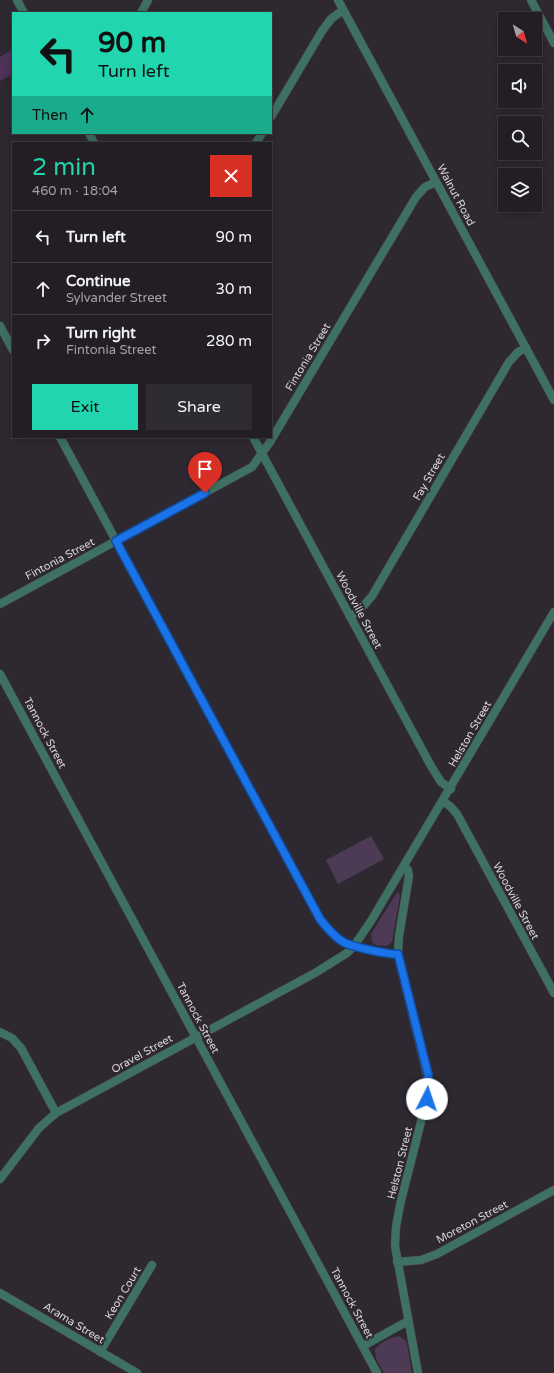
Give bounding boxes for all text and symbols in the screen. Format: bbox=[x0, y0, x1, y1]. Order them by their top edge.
north arrow bbox=[498, 12, 542, 56]
map controls bbox=[498, 12, 542, 212]
text: 90 m bbox=[98, 26, 166, 60]
icon: left bbox=[32, 28, 84, 80]
text: Turn left bbox=[98, 60, 170, 82]
button: sound bbox=[498, 64, 542, 108]
icon: ahead bbox=[76, 104, 98, 126]
text: Then bbox=[32, 106, 68, 124]
button: search bbox=[498, 116, 542, 160]
text: 2 min bbox=[32, 153, 96, 182]
button: close bbox=[210, 155, 252, 197]
street label: Walnut Road bbox=[434, 162, 478, 228]
button: layers bbox=[498, 168, 542, 212]
text: 460 m · 18:04 bbox=[32, 183, 118, 199]
icon: left bbox=[32, 226, 54, 248]
text: Turn left bbox=[66, 228, 126, 246]
text: 90 m bbox=[215, 228, 252, 246]
text: Continue bbox=[66, 272, 130, 290]
icon: ahead bbox=[32, 278, 54, 300]
text: 30 m bbox=[215, 280, 252, 298]
text: Sylvander Street bbox=[66, 290, 167, 306]
street label: Fintonia Street bbox=[283, 321, 333, 393]
text: Turn right bbox=[66, 324, 136, 342]
icon: right bbox=[32, 330, 54, 352]
text: 280 m bbox=[206, 332, 252, 350]
text: Fintonia Street bbox=[66, 342, 157, 358]
button: Exit bbox=[32, 384, 138, 430]
button: Share bbox=[146, 384, 252, 430]
street label: Fay Street bbox=[410, 451, 448, 503]
pin bbox=[188, 452, 222, 493]
icon: arrive bbox=[194, 458, 216, 480]
street label: Fintonia Street bbox=[23, 535, 97, 583]
street label: Woodville Street bbox=[333, 569, 385, 651]
street label: Tannock Street bbox=[21, 695, 69, 771]
street label: Helston Street bbox=[446, 699, 494, 769]
street label: Woodville Street bbox=[490, 860, 542, 942]
street label: Tannock Street bbox=[174, 980, 222, 1056]
street label: Oravel Street bbox=[109, 1032, 175, 1076]
position arrow bbox=[406, 1078, 448, 1120]
street label: Helston Street bbox=[385, 1125, 415, 1201]
street label: Moreton Street bbox=[434, 1198, 510, 1246]
street label: Keon Court bbox=[102, 1264, 144, 1322]
street label: Tannock Street bbox=[328, 1265, 376, 1341]
street label: Arama Street bbox=[41, 1300, 107, 1346]

